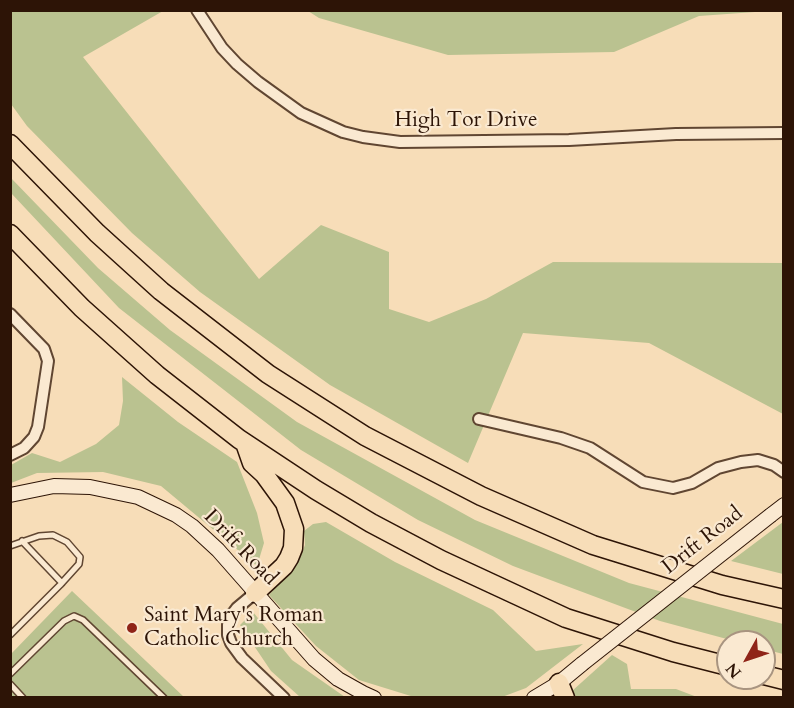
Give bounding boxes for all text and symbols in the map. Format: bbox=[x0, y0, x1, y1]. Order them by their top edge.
street label: High Tor Drive bbox=[394, 108, 538, 134]
street label: Drift Road bbox=[658, 502, 748, 580]
street label: Drift Road bbox=[198, 505, 282, 591]
place label: Saint Mary's Roman Catholic Church bbox=[144, 603, 323, 653]
marker: Saint Mary's Roman Catholic Church bbox=[125, 621, 139, 635]
north arrow bbox=[716, 630, 776, 690]
text: N bbox=[721, 658, 747, 683]

